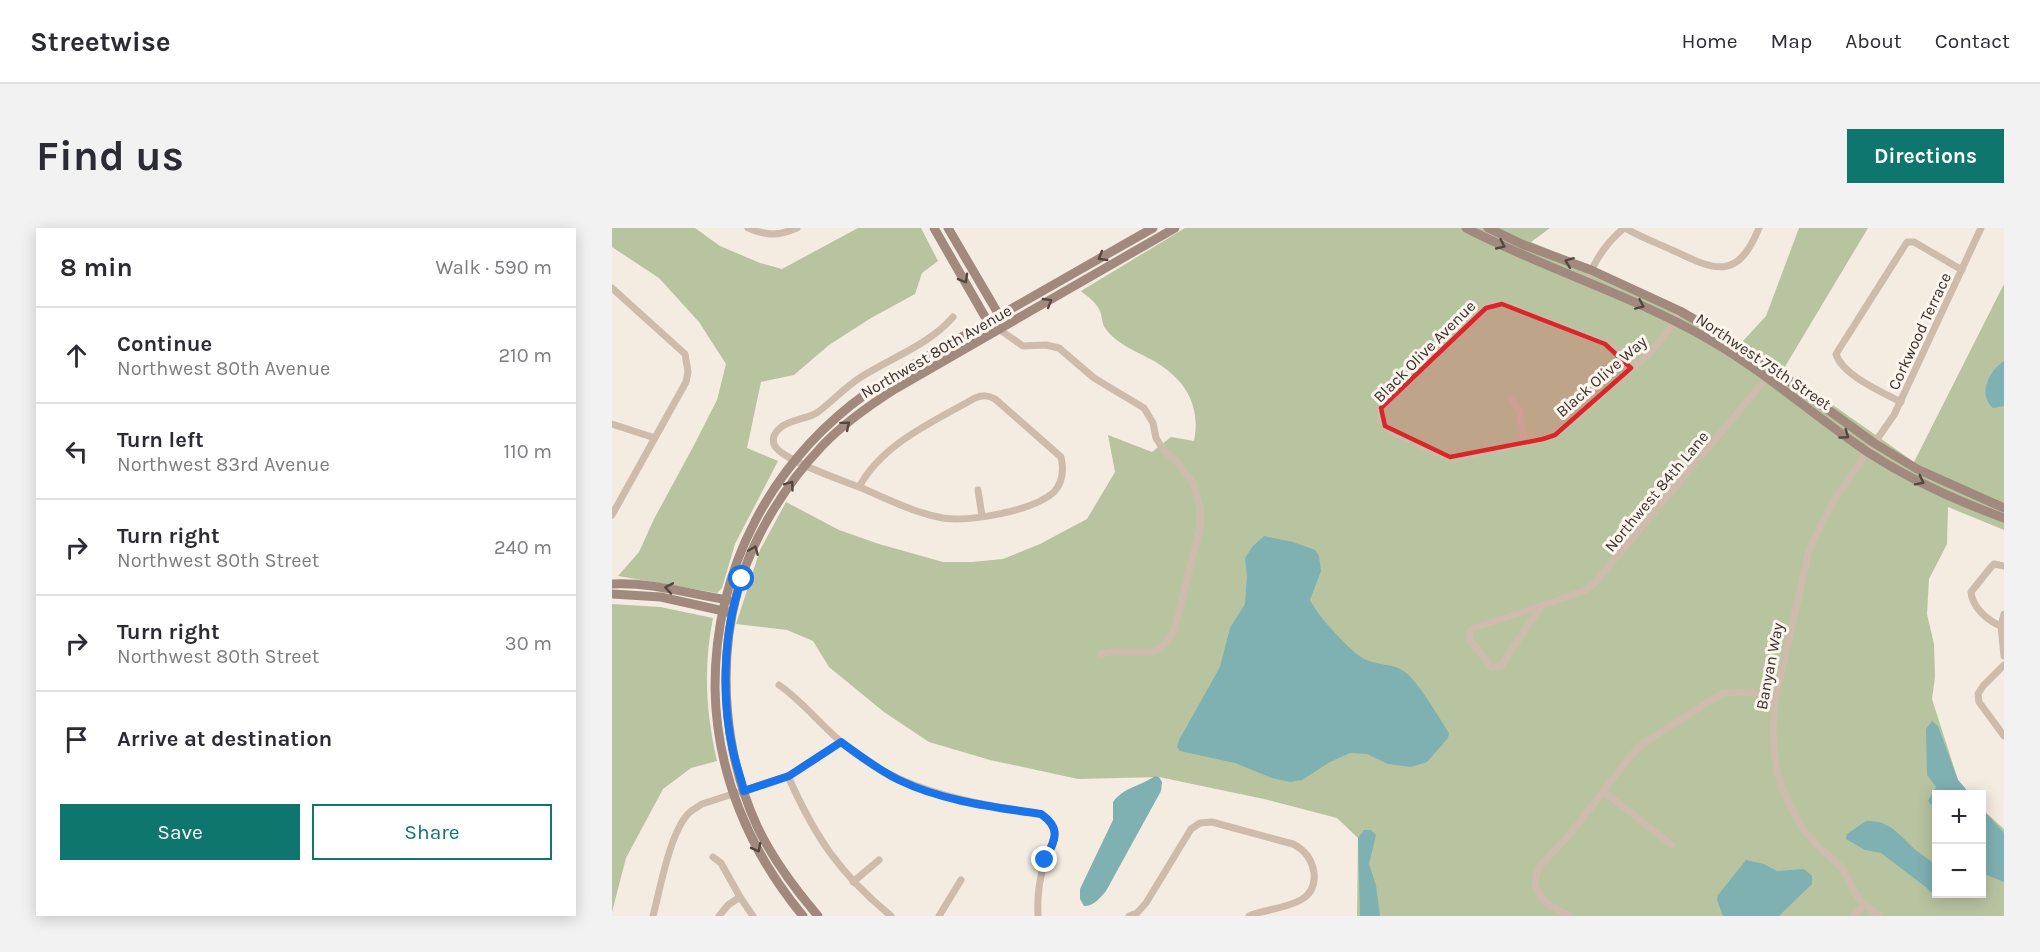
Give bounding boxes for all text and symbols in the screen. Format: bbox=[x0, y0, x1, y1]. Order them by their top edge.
text: Streetwise bbox=[30, 25, 171, 58]
text: Home bbox=[1682, 29, 1738, 53]
text: Map bbox=[1771, 29, 1812, 53]
text: About bbox=[1845, 29, 1902, 53]
text: Contact bbox=[1935, 29, 2010, 53]
button: Directions bbox=[1847, 129, 2004, 183]
text: Find us bbox=[36, 131, 184, 181]
one-way arrow bbox=[1495, 238, 1506, 250]
one-way arrow bbox=[1098, 250, 1108, 261]
text: 8 min bbox=[60, 252, 133, 283]
text: Walk · 590 m bbox=[436, 256, 552, 279]
one-way arrow bbox=[1565, 257, 1576, 269]
street label: Corkwood Terrace bbox=[1884, 269, 1955, 393]
one-way arrow bbox=[956, 273, 968, 283]
street label: Black Olive Avenue bbox=[1369, 296, 1479, 406]
one-way arrow bbox=[1042, 298, 1052, 309]
one-way arrow bbox=[1634, 298, 1645, 310]
street label: Northwest 80th Avenue bbox=[858, 301, 1015, 402]
street label: Northwest 75th Street bbox=[1692, 309, 1835, 414]
text: Continue bbox=[117, 331, 212, 357]
street label: Black Olive Way bbox=[1552, 331, 1651, 421]
icon: ahead bbox=[60, 339, 93, 372]
text: 210 m bbox=[498, 344, 552, 367]
text: Northwest 80th Avenue bbox=[117, 357, 330, 380]
one-way arrow bbox=[839, 421, 850, 432]
text: Turn left bbox=[117, 427, 204, 453]
street label: Northwest 84th Lane bbox=[1600, 427, 1712, 555]
one-way arrow bbox=[1839, 428, 1850, 439]
icon: left bbox=[60, 435, 93, 468]
text: 110 m bbox=[503, 440, 552, 463]
text: Northwest 83rd Avenue bbox=[117, 453, 330, 476]
one-way arrow bbox=[1914, 474, 1924, 485]
one-way arrow bbox=[783, 481, 794, 492]
text: Turn right bbox=[117, 523, 220, 549]
icon: right bbox=[60, 531, 93, 564]
text: 240 m bbox=[494, 536, 552, 559]
one-way arrow bbox=[747, 545, 759, 556]
text: Northwest 80th Street bbox=[117, 549, 319, 572]
route start bbox=[728, 565, 754, 591]
one-way arrow bbox=[664, 582, 674, 595]
text: Turn right bbox=[117, 619, 220, 645]
street label: Banyan Way bbox=[1752, 620, 1787, 711]
icon: right bbox=[60, 627, 93, 660]
text: 30 m bbox=[505, 632, 552, 655]
text: Northwest 80th Street bbox=[117, 645, 319, 668]
icon: arrive bbox=[60, 723, 93, 756]
text: Arrive at destination bbox=[117, 726, 332, 752]
map controls bbox=[1932, 790, 1986, 898]
button: + bbox=[1932, 790, 1986, 844]
button: Save bbox=[60, 804, 300, 860]
button: Share bbox=[312, 804, 552, 860]
one-way arrow bbox=[749, 841, 761, 852]
button: − bbox=[1932, 844, 1986, 898]
route end bbox=[1031, 846, 1057, 872]

